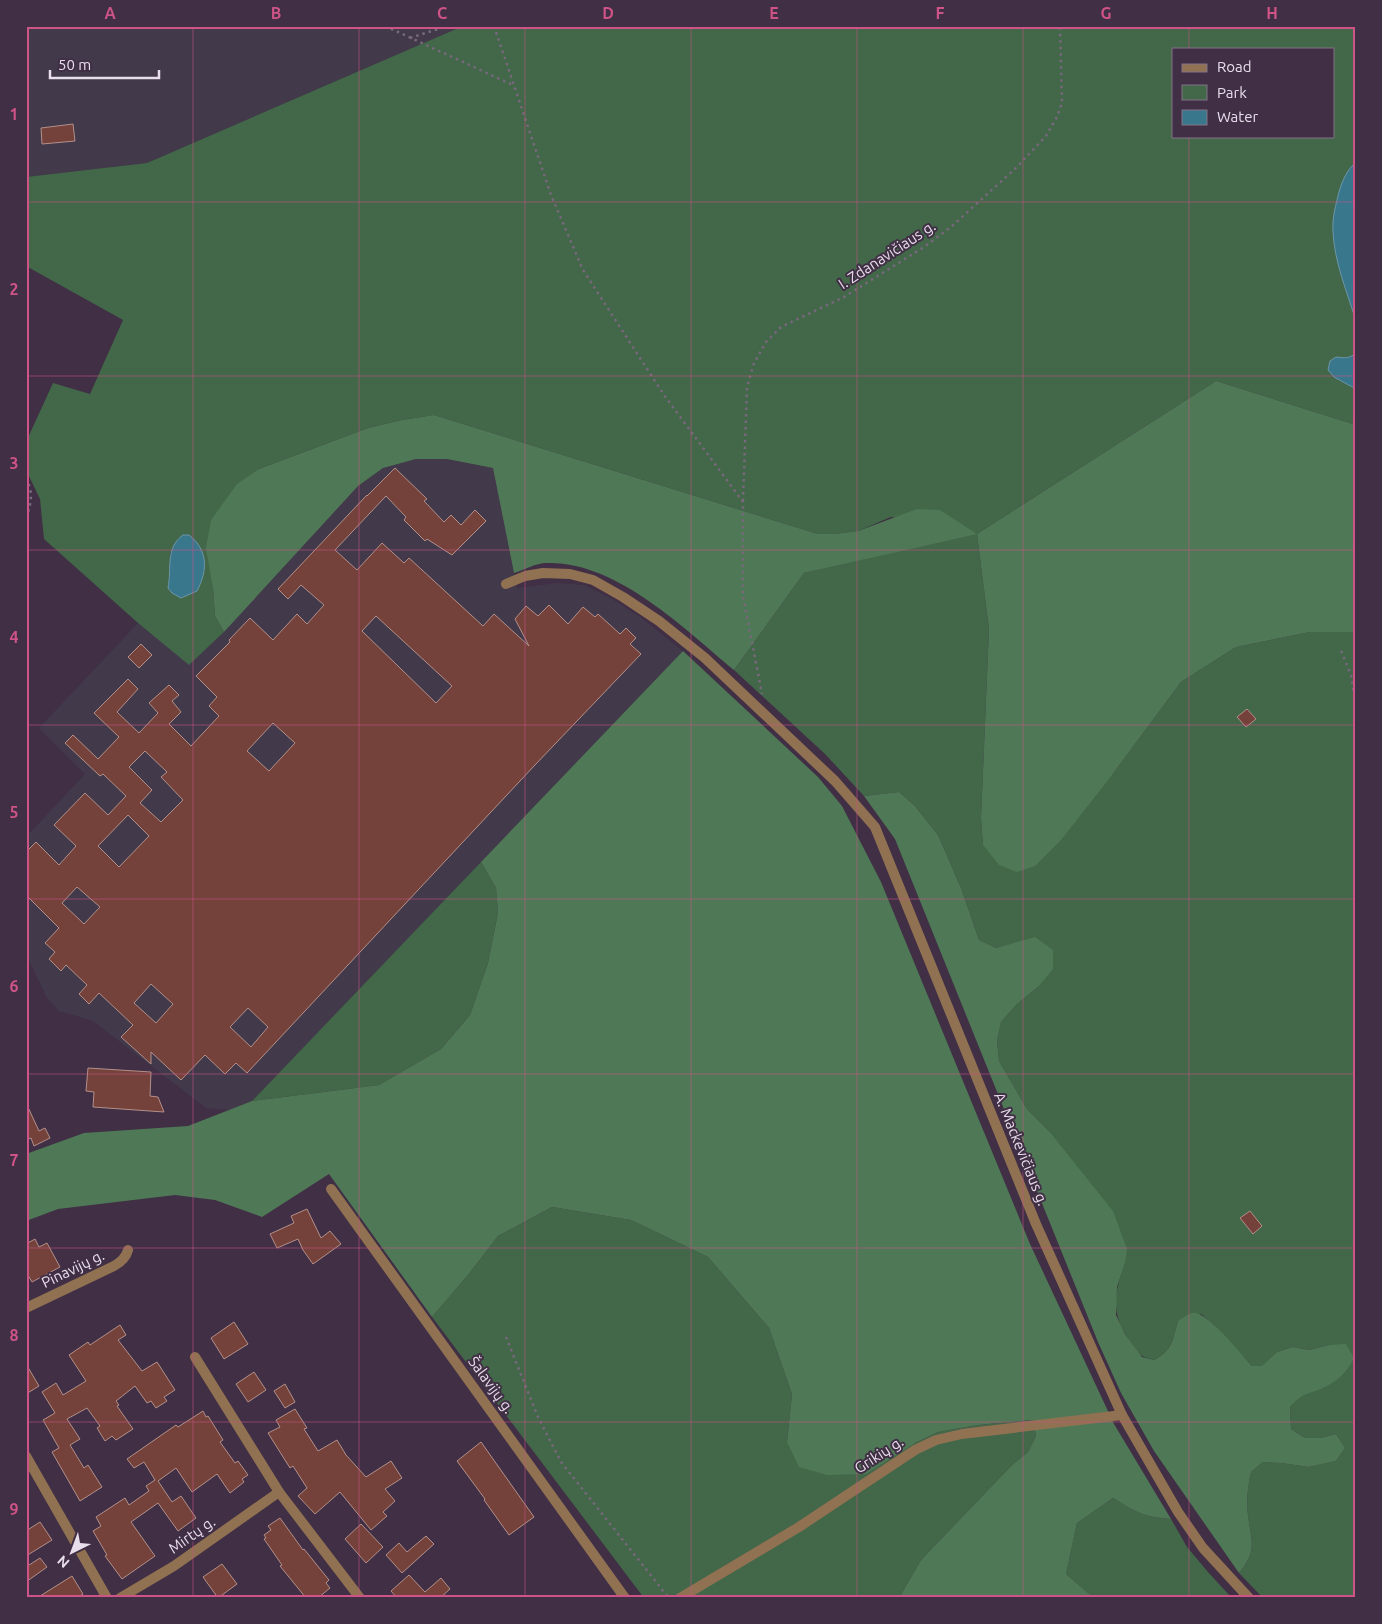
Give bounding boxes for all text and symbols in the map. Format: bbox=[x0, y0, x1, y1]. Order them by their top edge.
text: A bbox=[104, 4, 116, 22]
text: B bbox=[271, 4, 281, 22]
text: C bbox=[437, 4, 447, 22]
text: D bbox=[602, 4, 614, 22]
text: E bbox=[769, 4, 779, 22]
text: F bbox=[936, 4, 945, 22]
text: G bbox=[1100, 4, 1112, 22]
text: H bbox=[1266, 4, 1278, 22]
scale bar bbox=[50, 48, 159, 80]
legend bbox=[1172, 48, 1334, 138]
text: 50 m bbox=[58, 56, 91, 73]
text: Road bbox=[1217, 58, 1252, 75]
text: Park bbox=[1217, 84, 1247, 101]
text: 1 bbox=[9, 105, 19, 123]
text: Water bbox=[1217, 108, 1258, 125]
street label: I. Zdanavičiaus g. bbox=[835, 217, 938, 292]
text: 2 bbox=[9, 280, 19, 298]
text: 3 bbox=[9, 454, 19, 472]
text: 4 bbox=[9, 628, 19, 646]
text: 5 bbox=[9, 803, 19, 821]
text: 6 bbox=[9, 977, 19, 995]
street label: A. Mackevičiaus g. bbox=[991, 1090, 1052, 1208]
text: 7 bbox=[9, 1151, 19, 1169]
street label: Pinavijų g. bbox=[39, 1246, 107, 1291]
text: 8 bbox=[9, 1326, 19, 1344]
street label: Šalavijų g. bbox=[465, 1353, 518, 1416]
street label: Grikių g. bbox=[851, 1433, 906, 1477]
text: 9 bbox=[9, 1500, 19, 1518]
street label: Mirtų g. bbox=[165, 1513, 218, 1557]
north arrow bbox=[48, 1526, 98, 1576]
text: N bbox=[54, 1552, 73, 1571]

